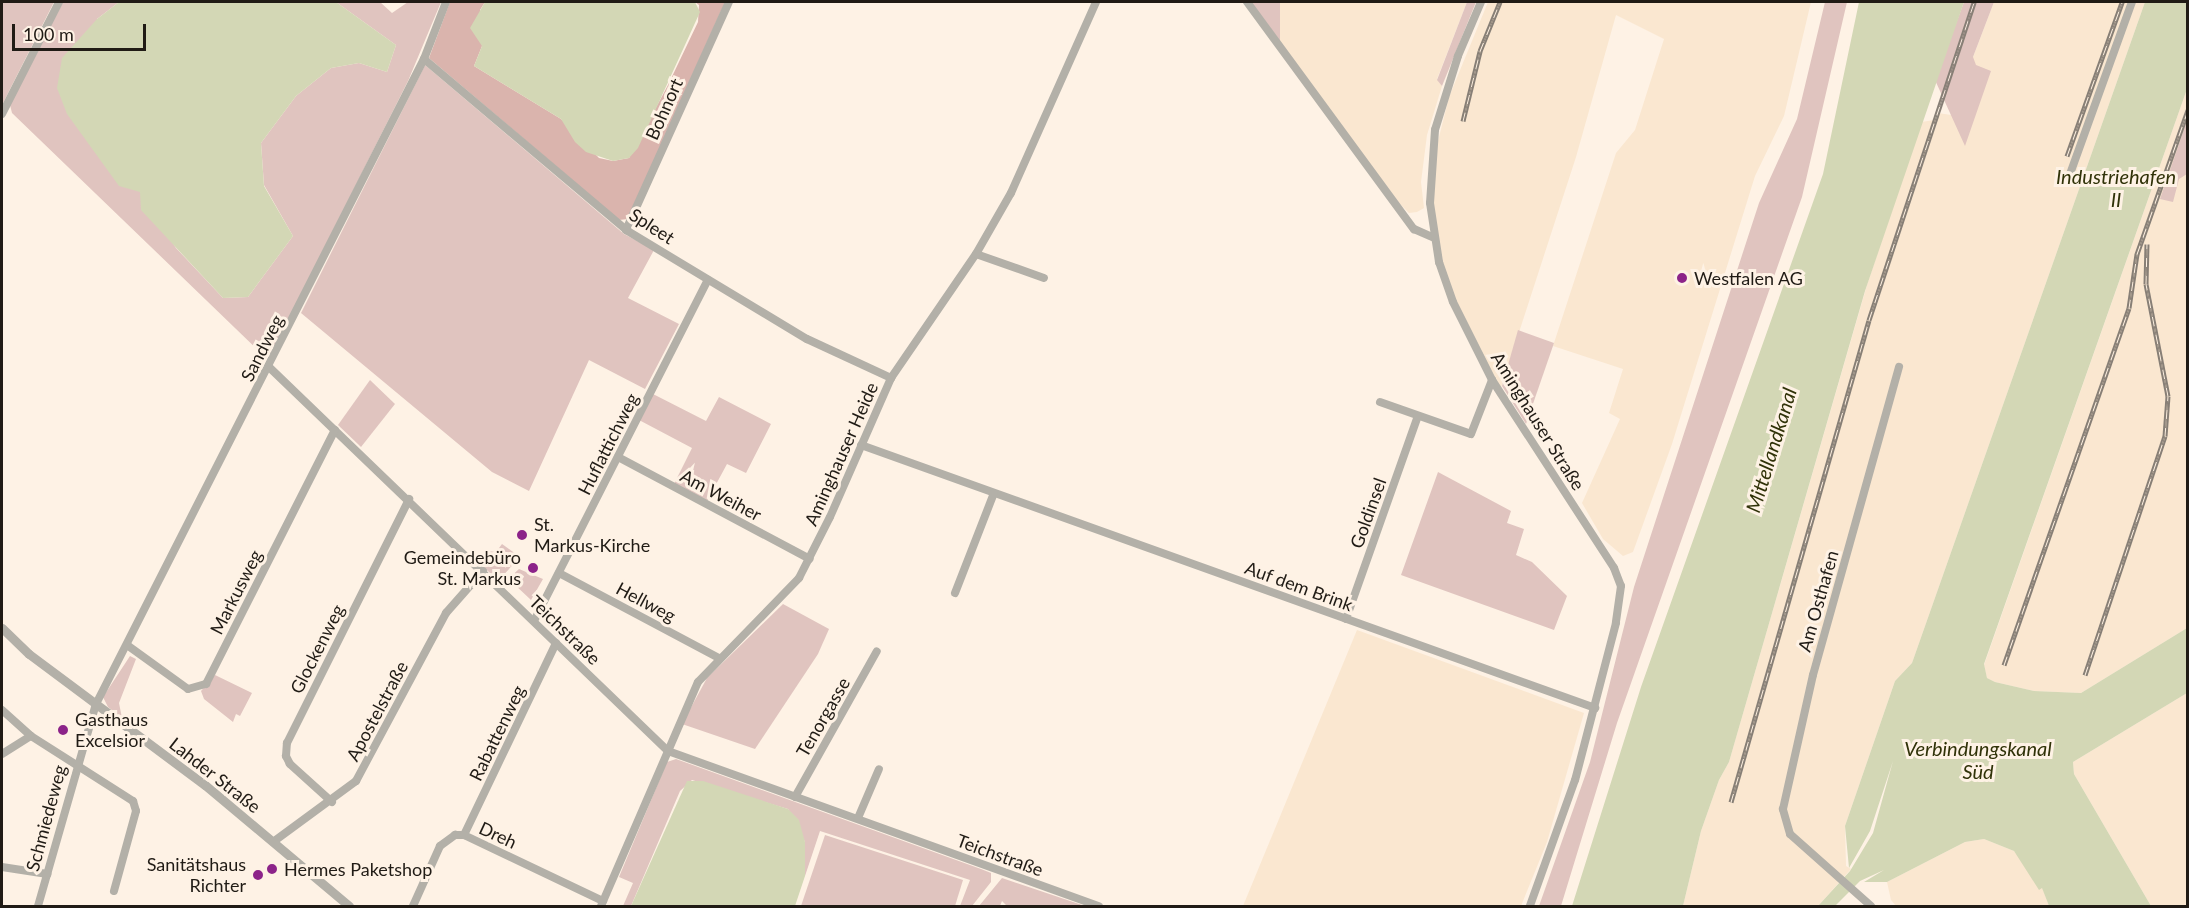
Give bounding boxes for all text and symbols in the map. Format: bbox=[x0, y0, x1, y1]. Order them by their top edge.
scale bar bbox=[15, 12, 148, 50]
text: 100 m bbox=[23, 23, 74, 45]
street label: Bohnort bbox=[641, 75, 687, 143]
water label: Industriehafen II bbox=[2056, 165, 2176, 212]
street label: Spleet bbox=[625, 204, 679, 248]
place label: Westfalen AG bbox=[1694, 267, 1804, 289]
marker: Westfalen AG bbox=[1675, 271, 1689, 285]
street label: Sandweg bbox=[236, 311, 288, 385]
street label: Aminghauser Straße bbox=[1487, 348, 1589, 494]
street label: Aminghauser Heide bbox=[800, 379, 882, 529]
water label: Mittellandkanal bbox=[1741, 385, 1801, 515]
street label: Huflattichweg bbox=[573, 390, 643, 498]
street label: Am Weiher bbox=[677, 465, 765, 525]
street label: Goldinsel bbox=[1345, 475, 1391, 551]
place label: St. Markus-Kirche bbox=[534, 514, 650, 556]
marker: St. Markus-Kirche bbox=[515, 528, 529, 542]
street label: Markusweg bbox=[206, 546, 266, 638]
place label: Gemeindebüro St. Markus bbox=[404, 547, 521, 590]
street label: Am Osthafen bbox=[1793, 548, 1843, 654]
street label: Auf dem Brink bbox=[1242, 556, 1356, 616]
marker: Gemeindebüro St. Markus bbox=[526, 561, 540, 575]
street label: Hellweg bbox=[613, 577, 679, 627]
street label: Teichstraße bbox=[525, 591, 605, 669]
street label: Glockenweg bbox=[285, 601, 349, 697]
street label: Apostelstraße bbox=[342, 657, 412, 765]
street label: Tenorgasse bbox=[792, 674, 854, 760]
street label: Rabattenweg bbox=[465, 682, 529, 784]
place label: Gasthaus Excelsior bbox=[75, 709, 148, 752]
marker: Gasthaus Excelsior bbox=[56, 723, 70, 737]
street label: Lahder Straße bbox=[165, 733, 265, 817]
water label: Verbindungskanal Süd bbox=[1904, 736, 2052, 783]
street label: Schmiedeweg bbox=[21, 762, 71, 874]
street label: Dreh bbox=[476, 817, 520, 853]
street label: Teichstraße bbox=[954, 829, 1046, 881]
place label: Sanitätshaus Richter bbox=[147, 854, 246, 896]
place label: Hermes Paketshop bbox=[284, 858, 432, 880]
marker: Hermes Paketshop bbox=[265, 862, 279, 876]
marker: Sanitätshaus Richter bbox=[251, 868, 265, 882]

